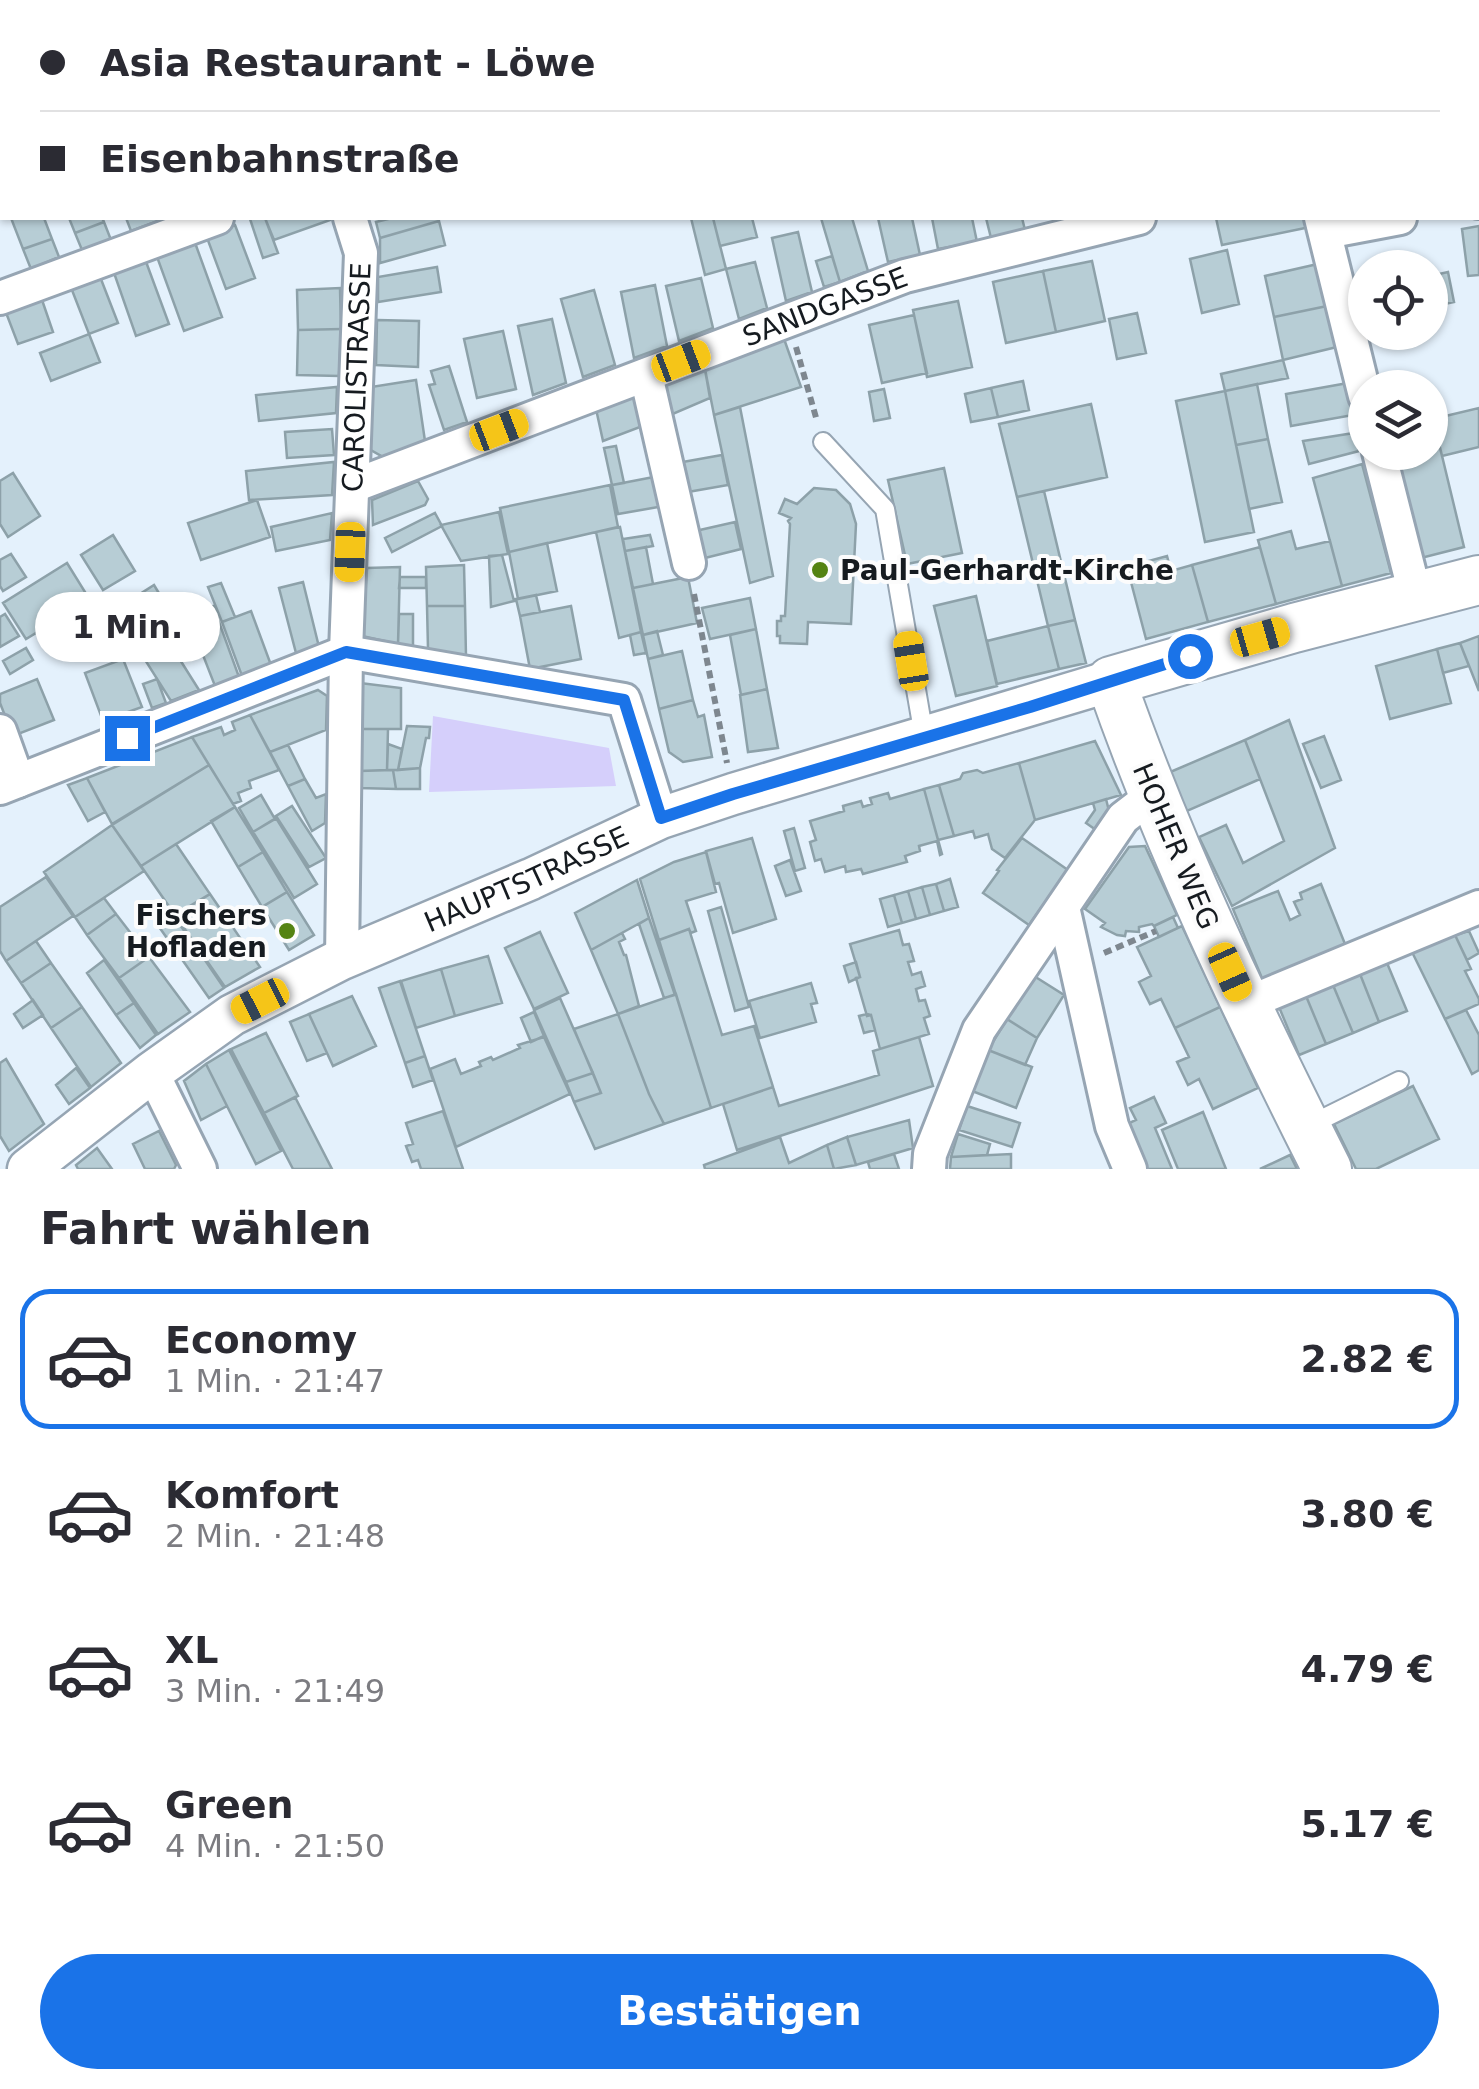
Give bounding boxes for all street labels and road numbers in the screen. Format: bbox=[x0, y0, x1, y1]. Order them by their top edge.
street label: SANDGASSE bbox=[738, 261, 912, 353]
street label: CAROLISTRASSE bbox=[336, 262, 378, 493]
street label: HOHER WEG bbox=[1126, 758, 1225, 934]
street label: HAUPTSTRASSE bbox=[419, 820, 634, 939]

